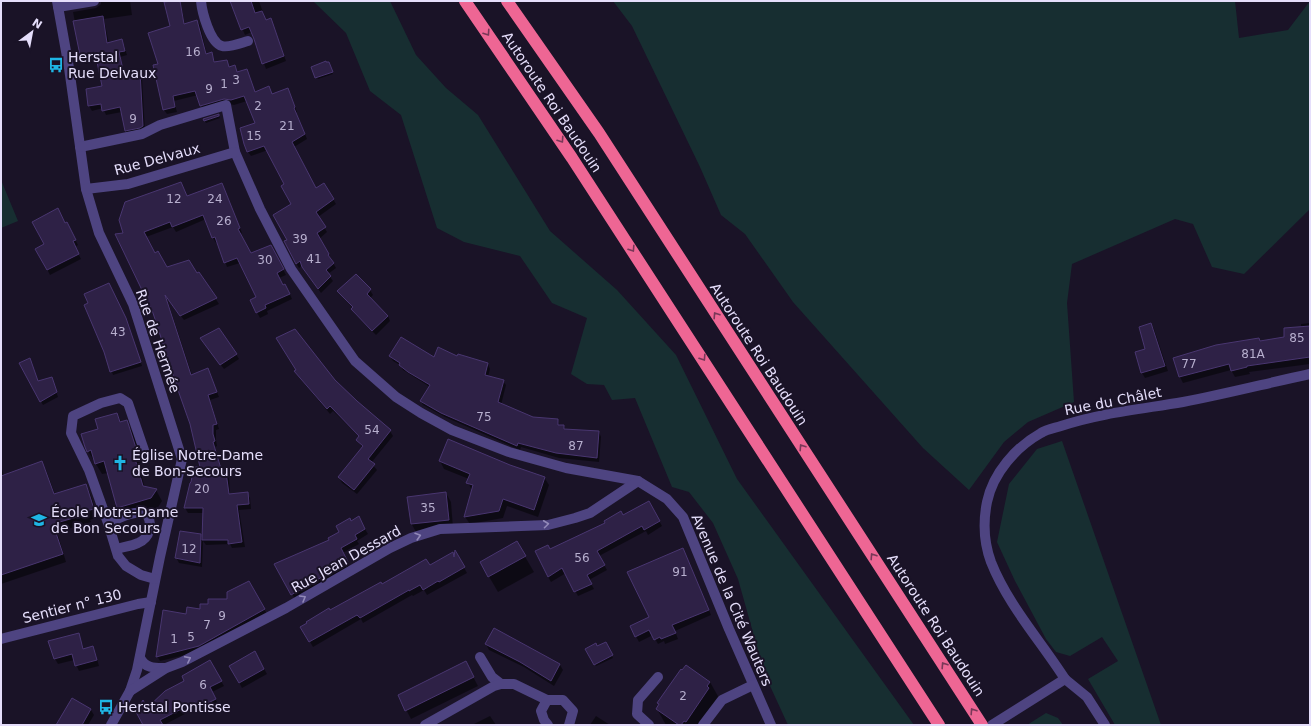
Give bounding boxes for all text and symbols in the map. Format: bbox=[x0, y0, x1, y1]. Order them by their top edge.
north arrow bbox=[12, 12, 52, 52]
text: N bbox=[30, 16, 44, 32]
one-way arrow bbox=[482, 29, 490, 36]
street label: Autoroute Roi Baudouin bbox=[499, 29, 605, 175]
house number: 16 bbox=[185, 45, 201, 59]
place label: Herstal Rue Delvaux bbox=[68, 49, 156, 81]
bus stop icon: Herstal Rue Delvaux bbox=[47, 56, 65, 74]
house number: 3 bbox=[232, 73, 240, 87]
house number: 1 bbox=[220, 77, 228, 91]
house number: 9 bbox=[205, 82, 213, 96]
house number: 2 bbox=[254, 99, 262, 113]
house number: 9 bbox=[129, 112, 137, 126]
house number: 21 bbox=[279, 119, 295, 133]
house number: 15 bbox=[246, 129, 262, 143]
one-way arrow bbox=[556, 136, 563, 143]
street label: Rue Delvaux bbox=[112, 140, 202, 178]
house number: 12 bbox=[166, 192, 182, 206]
house number: 24 bbox=[207, 192, 223, 206]
house number: 26 bbox=[216, 214, 232, 228]
house number: 39 bbox=[292, 232, 308, 246]
one-way arrow bbox=[627, 245, 635, 252]
house number: 41 bbox=[306, 252, 322, 266]
house number: 30 bbox=[257, 253, 273, 267]
street label: Autoroute Roi Baudouin bbox=[707, 280, 811, 428]
street label: Rue de Hermée bbox=[133, 287, 183, 395]
one-way arrow bbox=[714, 312, 721, 319]
house number: 43 bbox=[110, 325, 126, 339]
house number: 85 bbox=[1289, 331, 1305, 345]
house number: 81A bbox=[1241, 347, 1266, 361]
one-way arrow bbox=[698, 354, 706, 361]
house number: 77 bbox=[1181, 357, 1197, 371]
street label: Rue du Châlet bbox=[1063, 384, 1163, 418]
house number: 75 bbox=[476, 410, 492, 424]
house number: 54 bbox=[364, 423, 380, 437]
house number: 87 bbox=[568, 439, 584, 453]
one-way arrow bbox=[799, 444, 807, 451]
place label: Église Notre-Dame de Bon-Secours bbox=[132, 447, 263, 479]
church icon: Église Notre-Dame de Bon-Secours bbox=[111, 454, 129, 472]
house number: 20 bbox=[194, 482, 210, 496]
house number: 35 bbox=[420, 501, 436, 515]
place label: École Notre-Dame de Bon Secours bbox=[51, 504, 178, 536]
school or university icon: École Notre-Dame de Bon Secours bbox=[30, 511, 48, 529]
street label: Avenue de la Cité Wauters bbox=[688, 512, 776, 688]
one-way arrow bbox=[543, 520, 549, 529]
street label: Rue Jean Dessard bbox=[288, 522, 404, 596]
one-way arrow bbox=[414, 532, 421, 541]
house number: 12 bbox=[181, 542, 197, 556]
house number: 56 bbox=[574, 551, 590, 565]
street label: Autoroute Roi Baudouin bbox=[884, 551, 988, 699]
one-way arrow bbox=[870, 553, 878, 560]
house number: 91 bbox=[672, 565, 688, 579]
street label: Sentier n° 130 bbox=[21, 586, 123, 626]
one-way arrow bbox=[299, 595, 307, 602]
house number: 9 bbox=[218, 609, 226, 623]
house number: 7 bbox=[203, 618, 211, 632]
house number: 5 bbox=[187, 630, 195, 644]
house number: 1 bbox=[170, 632, 178, 646]
one-way arrow bbox=[184, 656, 192, 663]
one-way arrow bbox=[941, 662, 948, 669]
house number: 6 bbox=[199, 678, 207, 692]
house number: 2 bbox=[679, 689, 687, 703]
bus stop icon: Herstal Pontisse bbox=[97, 698, 115, 716]
place label: Herstal Pontisse bbox=[118, 699, 231, 715]
one-way arrow bbox=[971, 709, 978, 716]

